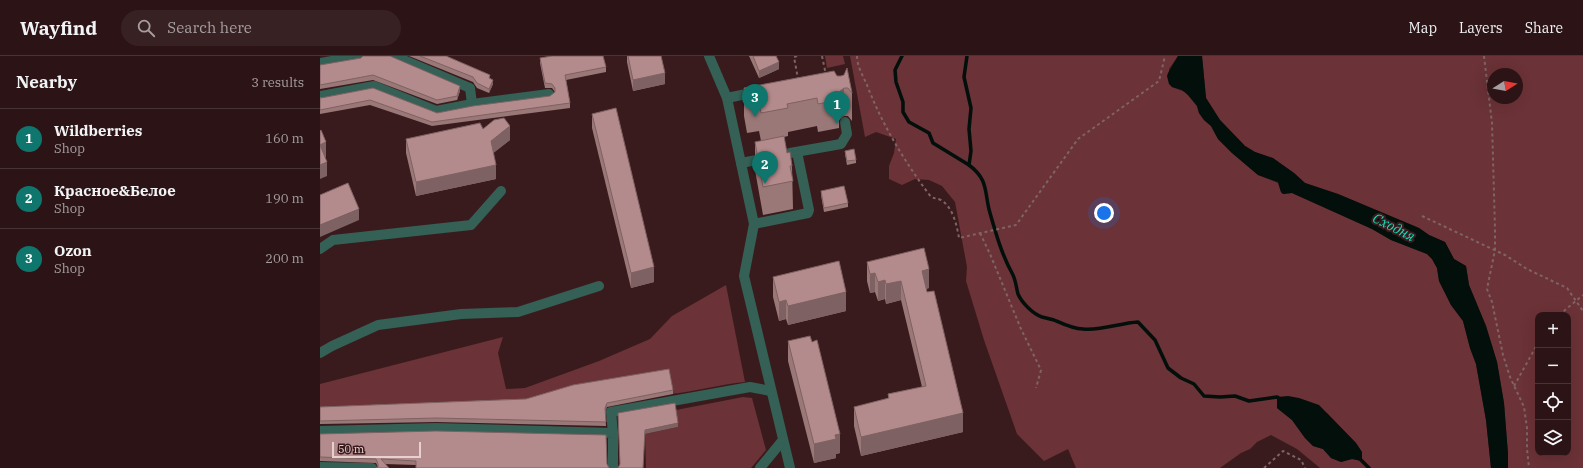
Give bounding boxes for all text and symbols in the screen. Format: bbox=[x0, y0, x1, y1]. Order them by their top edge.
search box bbox=[121, 10, 401, 46]
text: Wayfind bbox=[20, 16, 97, 40]
icon: search bbox=[135, 17, 157, 39]
text: Search here bbox=[167, 18, 252, 37]
text: Map bbox=[1409, 19, 1437, 37]
text: Layers bbox=[1459, 19, 1503, 37]
text: Share bbox=[1525, 19, 1563, 37]
north arrow bbox=[1487, 68, 1523, 104]
text: Nearby bbox=[16, 71, 77, 93]
text: 3 results bbox=[251, 74, 304, 91]
pin: 3 bbox=[742, 84, 768, 117]
pin: 1 bbox=[824, 91, 850, 124]
text: Wildberries bbox=[54, 121, 142, 140]
text: 1 bbox=[25, 130, 33, 147]
text: 160 m bbox=[265, 130, 304, 147]
text: Shop bbox=[54, 140, 85, 157]
pin: 2 bbox=[752, 151, 778, 184]
text: Красное&Белое bbox=[54, 181, 176, 200]
text: 2 bbox=[25, 190, 33, 207]
text: 190 m bbox=[265, 190, 304, 207]
text: Shop bbox=[54, 200, 85, 217]
your location bbox=[1094, 203, 1114, 223]
water label: Сходня bbox=[1370, 209, 1419, 246]
text: Ozon bbox=[54, 241, 92, 260]
text: 3 bbox=[25, 250, 33, 267]
text: 200 m bbox=[265, 250, 304, 267]
text: Shop bbox=[54, 260, 85, 277]
map controls bbox=[1535, 312, 1571, 456]
button: + bbox=[1535, 312, 1571, 348]
button: − bbox=[1535, 348, 1571, 384]
button: locate bbox=[1535, 384, 1571, 420]
button: layers bbox=[1535, 420, 1571, 456]
scale bar bbox=[332, 440, 421, 459]
text: 50 m bbox=[338, 442, 364, 456]

